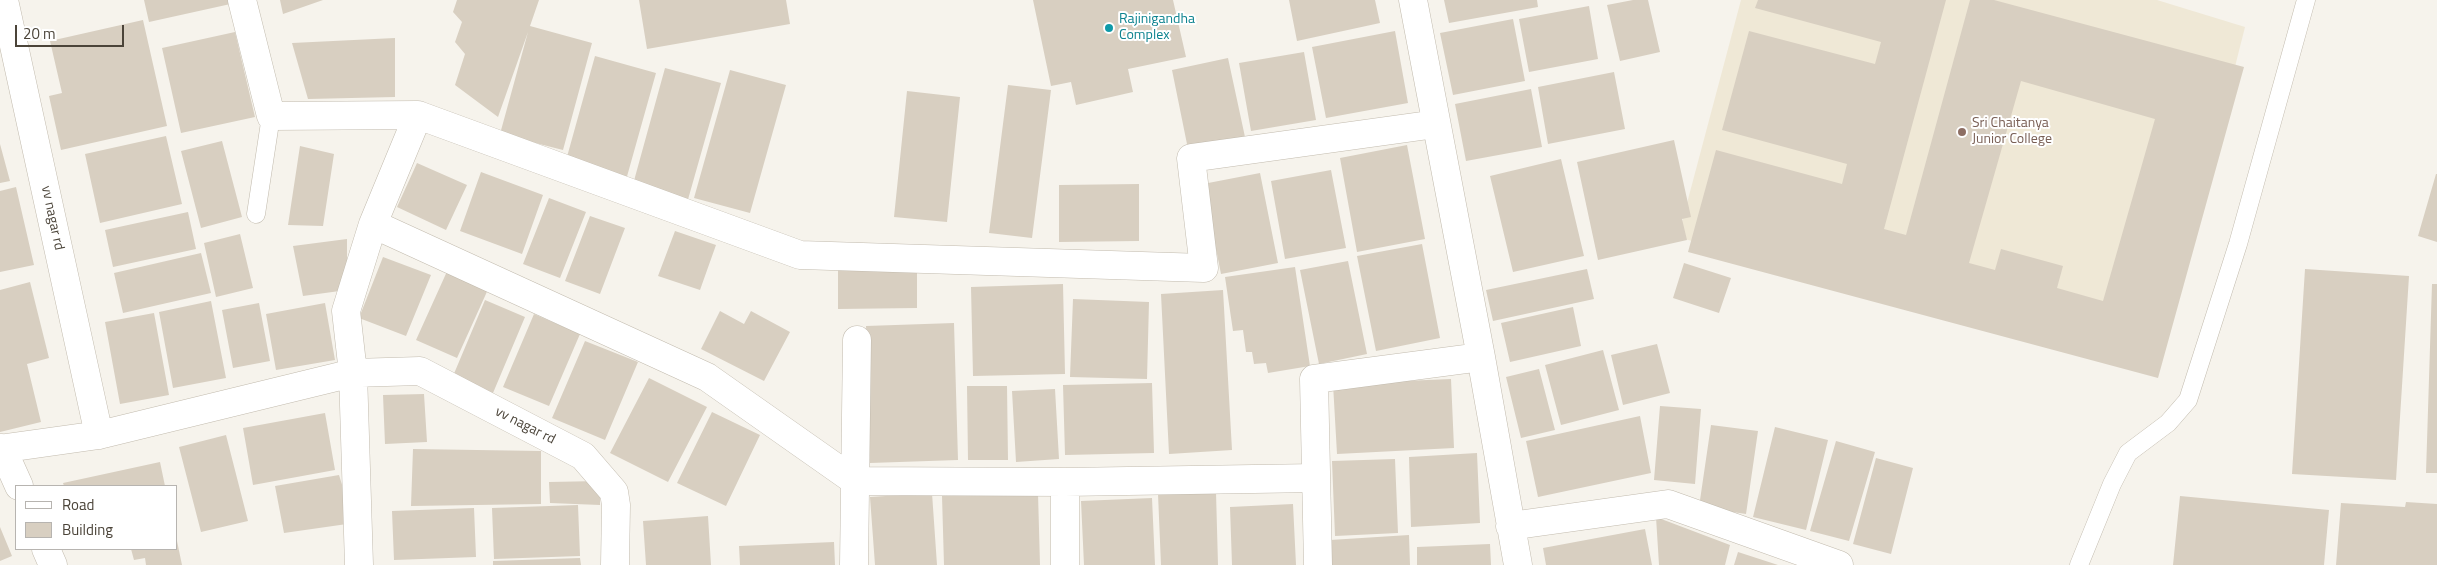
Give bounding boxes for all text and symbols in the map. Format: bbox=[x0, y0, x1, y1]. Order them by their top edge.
place label: Rajinigandha Complex bbox=[1119, 12, 1195, 44]
scale bar bbox=[18, 15, 126, 47]
text: 20 m bbox=[23, 22, 56, 45]
marker: Rajinigandha Complex bbox=[1103, 22, 1115, 34]
place label: Sri Chaitanya Junior College bbox=[1972, 116, 2052, 148]
marker: Sri Chaitanya Junior College bbox=[1956, 126, 1968, 138]
street label: vv nagar rd bbox=[37, 184, 67, 252]
street label: vv nagar rd bbox=[492, 404, 558, 448]
legend bbox=[15, 485, 178, 550]
text: Road bbox=[62, 493, 94, 516]
text: Building bbox=[62, 518, 113, 541]

